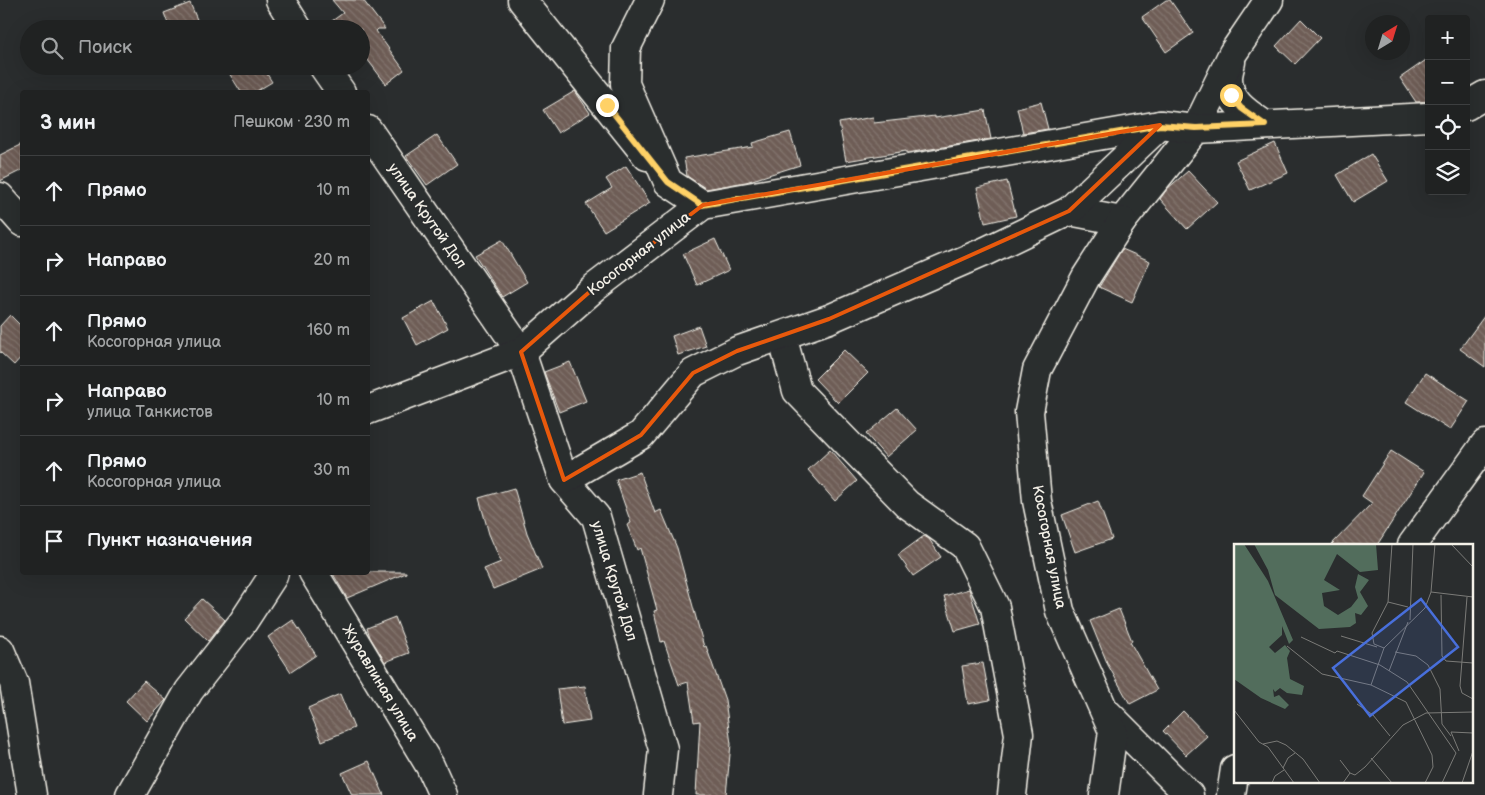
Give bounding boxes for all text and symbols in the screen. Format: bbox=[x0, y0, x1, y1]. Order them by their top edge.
north arrow bbox=[1365, 15, 1410, 60]
map controls bbox=[1425, 15, 1470, 195]
button: + bbox=[1425, 15, 1470, 60]
search box bbox=[20, 20, 370, 75]
icon: search bbox=[38, 34, 66, 62]
text: Поиск bbox=[78, 36, 132, 59]
button: − bbox=[1425, 60, 1470, 105]
route start bbox=[1220, 84, 1243, 107]
route end bbox=[596, 94, 619, 117]
button: locate bbox=[1425, 105, 1470, 150]
text: 3 мин bbox=[40, 110, 96, 135]
text: Пешком · 230 m bbox=[233, 113, 350, 132]
button: layers bbox=[1425, 150, 1470, 195]
street label: улица Крутой Дол bbox=[383, 160, 471, 272]
icon: ahead bbox=[40, 177, 68, 205]
text: Прямо bbox=[87, 179, 147, 202]
text: 10 m bbox=[317, 181, 350, 200]
street label: Косогорная улица bbox=[584, 208, 694, 300]
icon: right bbox=[40, 247, 68, 275]
text: Направо bbox=[87, 249, 167, 272]
text: 20 m bbox=[314, 251, 350, 270]
text: Прямо bbox=[87, 310, 147, 333]
icon: ahead bbox=[40, 317, 68, 345]
text: 160 m bbox=[307, 321, 350, 340]
text: Косогорная улица bbox=[87, 333, 221, 352]
text: Направо bbox=[87, 380, 167, 403]
icon: right bbox=[40, 387, 68, 415]
text: 10 m bbox=[317, 391, 350, 410]
text: улица Танкистов bbox=[87, 403, 213, 422]
text: Прямо bbox=[87, 450, 147, 473]
icon: ahead bbox=[40, 457, 68, 485]
text: 30 m bbox=[313, 461, 350, 480]
text: Косогорная улица bbox=[87, 473, 221, 492]
street label: Косогорная улица bbox=[1028, 483, 1070, 611]
street label: улица Крутой Дол bbox=[587, 519, 641, 643]
icon: arrive bbox=[40, 527, 68, 555]
text: Пункт назначения bbox=[87, 529, 252, 552]
inset map bbox=[1234, 544, 1472, 782]
street label: Журавлиная улица bbox=[338, 621, 423, 745]

